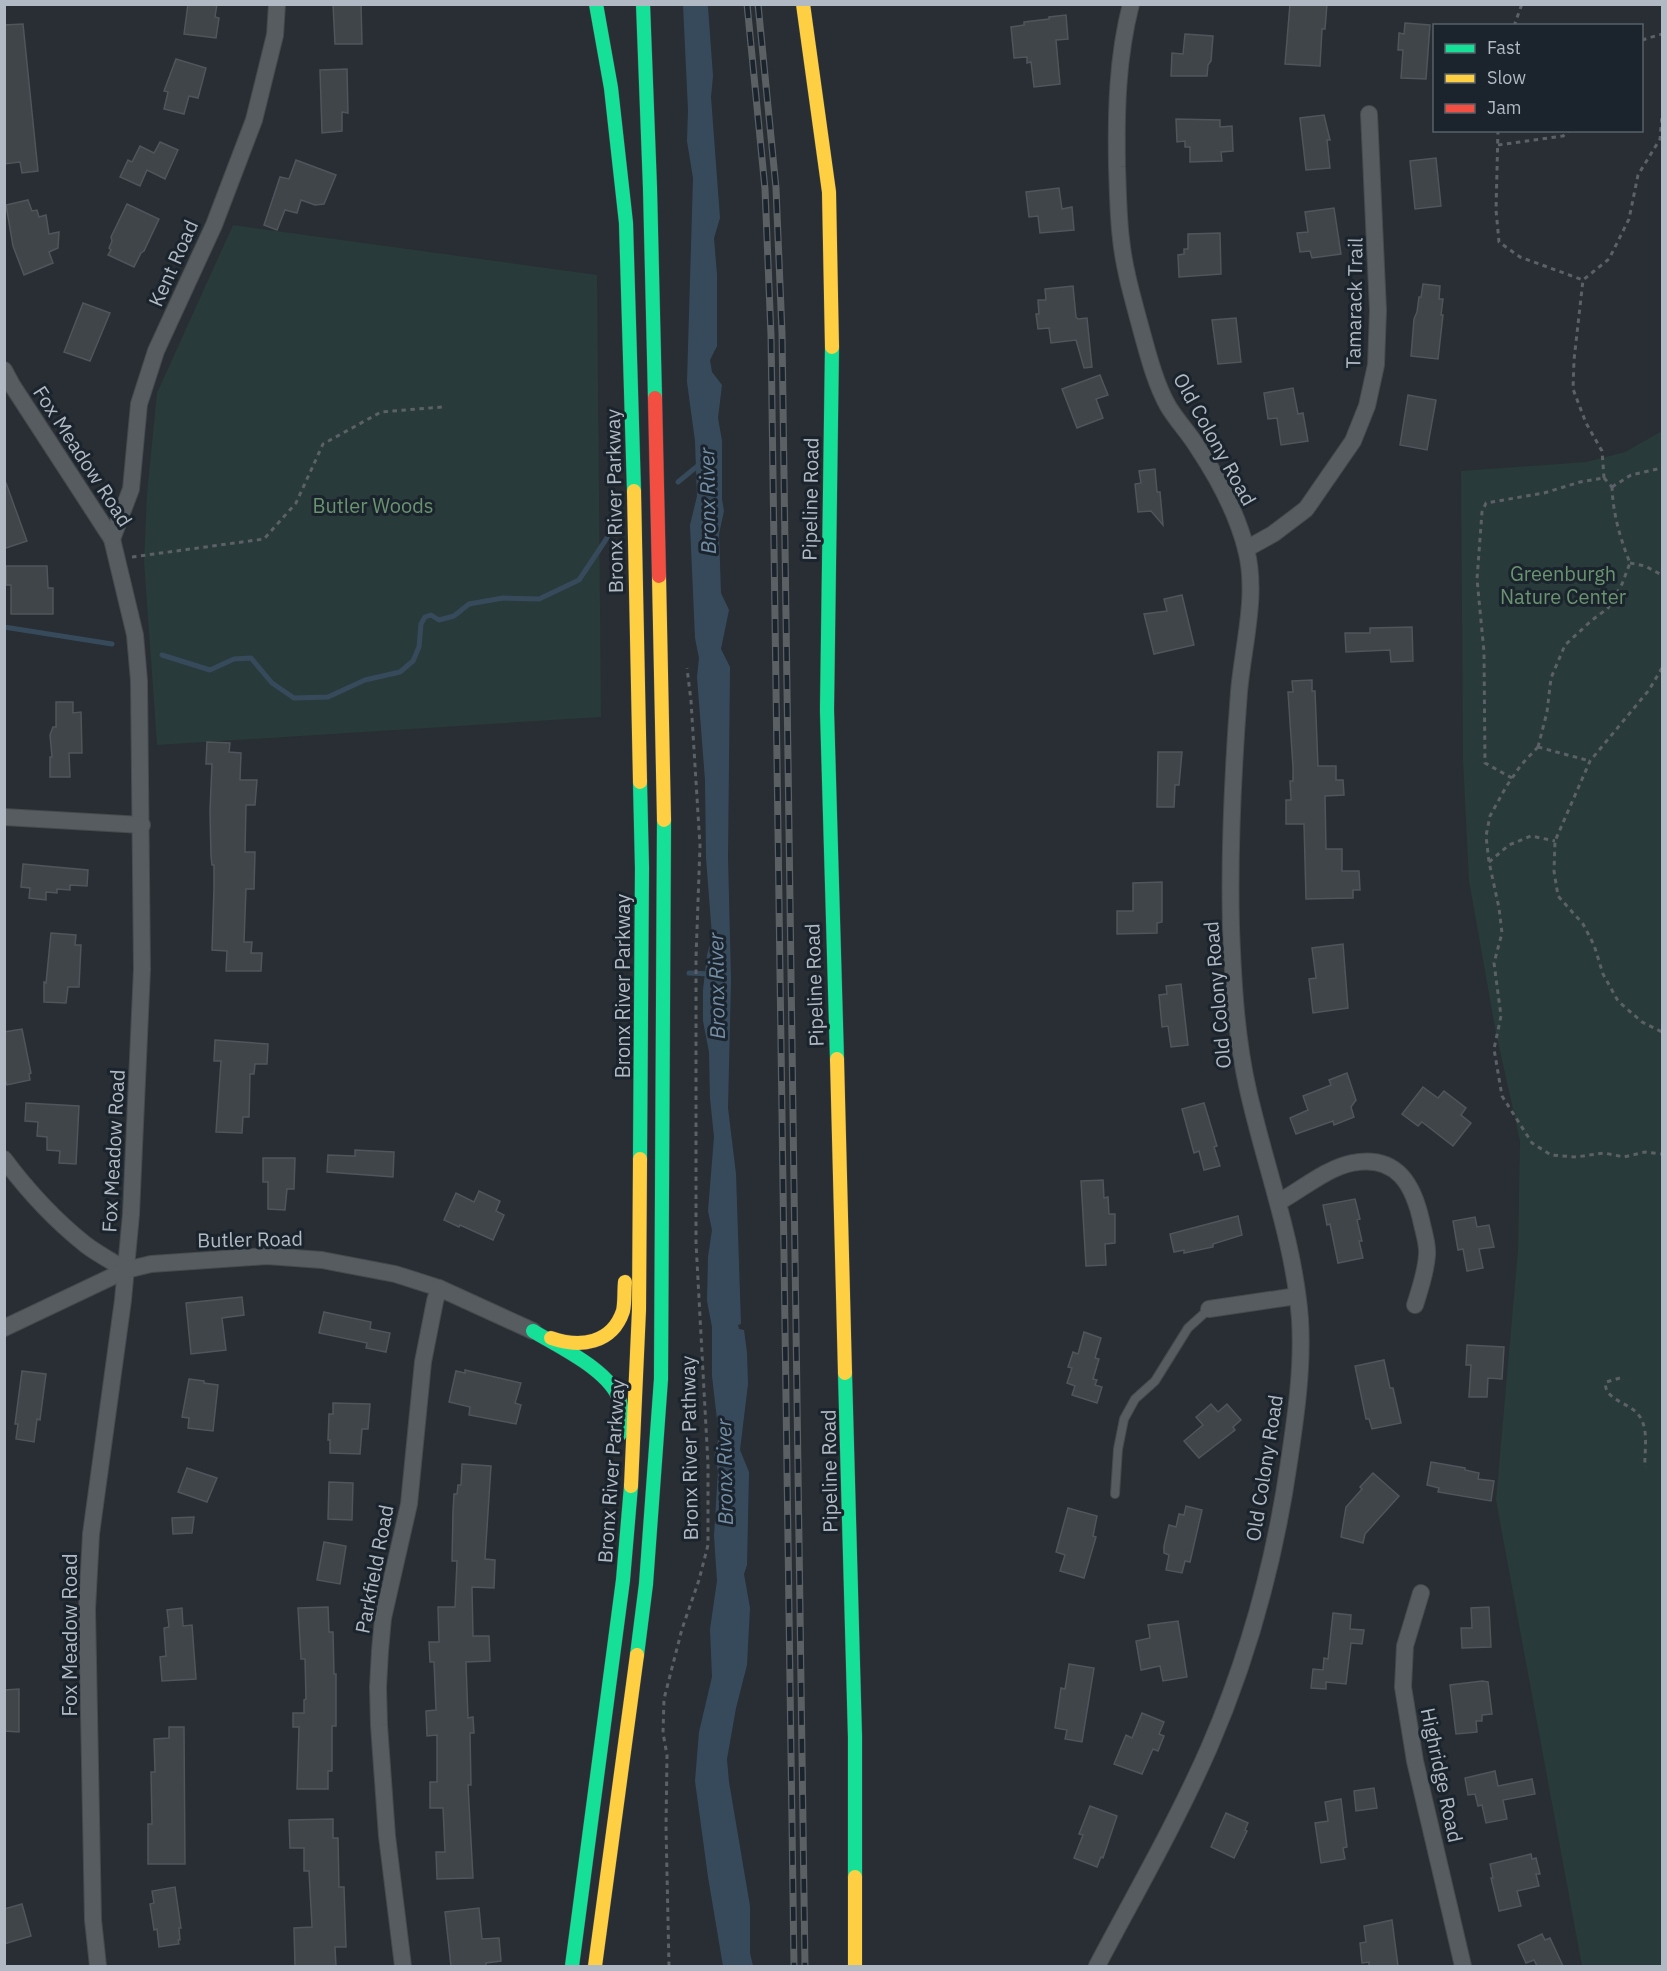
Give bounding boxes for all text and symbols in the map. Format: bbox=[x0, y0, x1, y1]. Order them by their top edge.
legend bbox=[1433, 24, 1643, 132]
text: Fast bbox=[1487, 36, 1521, 59]
text: Slow bbox=[1487, 66, 1526, 89]
text: Jam bbox=[1487, 96, 1522, 119]
street label: Kent Road bbox=[142, 215, 204, 311]
street label: Tamarack Trail bbox=[1339, 237, 1369, 369]
street label: Old Colony Road bbox=[1167, 368, 1263, 510]
street label: Fox Meadow Road bbox=[27, 380, 139, 532]
street label: Bronx River Parkway bbox=[599, 409, 629, 593]
street label: Pipeline Road bbox=[795, 437, 825, 561]
water label: Bronx River bbox=[692, 446, 722, 554]
park label: Butler Woods bbox=[312, 492, 434, 519]
park label: Greenburgh Nature Center bbox=[1500, 560, 1626, 610]
street label: Bronx River Parkway bbox=[609, 894, 636, 1078]
street label: Old Colony Road bbox=[1197, 920, 1237, 1070]
street label: Pipeline Road bbox=[798, 923, 830, 1047]
water label: Bronx River bbox=[701, 931, 731, 1039]
street label: Fox Meadow Road bbox=[95, 1069, 131, 1233]
street label: Butler Road bbox=[197, 1225, 303, 1253]
street label: Bronx River Pathway bbox=[674, 1355, 704, 1541]
street label: Bronx River Parkway bbox=[591, 1378, 631, 1564]
street label: Old Colony Road bbox=[1239, 1393, 1289, 1543]
street label: Pipeline Road bbox=[814, 1409, 844, 1533]
water label: Bronx River bbox=[709, 1417, 739, 1525]
street label: Parkfield Road bbox=[348, 1502, 400, 1636]
street label: Fox Meadow Road bbox=[56, 1553, 83, 1717]
street label: Highridge Road bbox=[1415, 1705, 1469, 1845]

